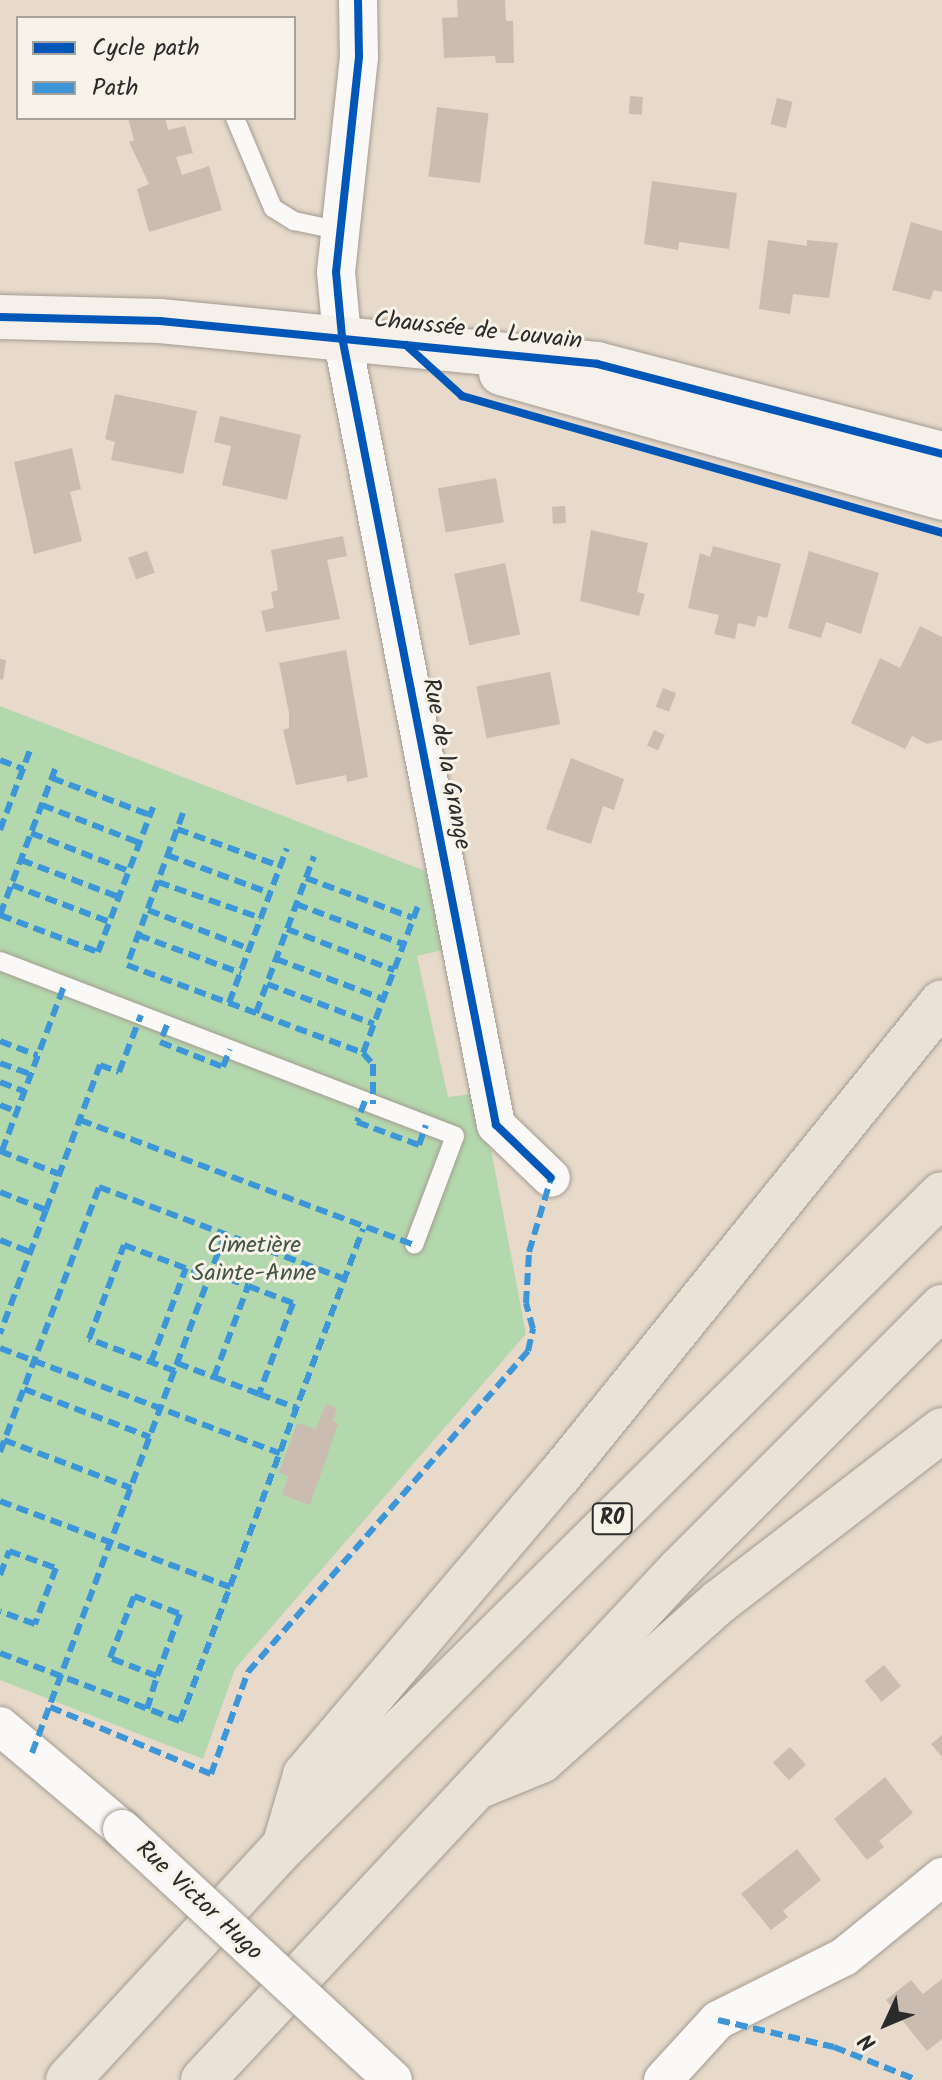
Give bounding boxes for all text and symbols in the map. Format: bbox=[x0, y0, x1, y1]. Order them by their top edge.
legend bbox=[16, 16, 296, 120]
text: Cycle path bbox=[92, 29, 200, 68]
text: Path bbox=[92, 69, 138, 108]
street label: Chaussée de Louvain bbox=[372, 306, 584, 356]
street label: Rue de la Grange bbox=[415, 676, 477, 852]
park label: Cimetière Sainte-Anne bbox=[192, 1232, 316, 1288]
road number: R0 bbox=[590, 1501, 634, 1537]
street label: Rue Victor Hugo bbox=[130, 1835, 268, 1967]
north arrow bbox=[846, 1984, 926, 2064]
text: N bbox=[851, 2024, 886, 2058]

